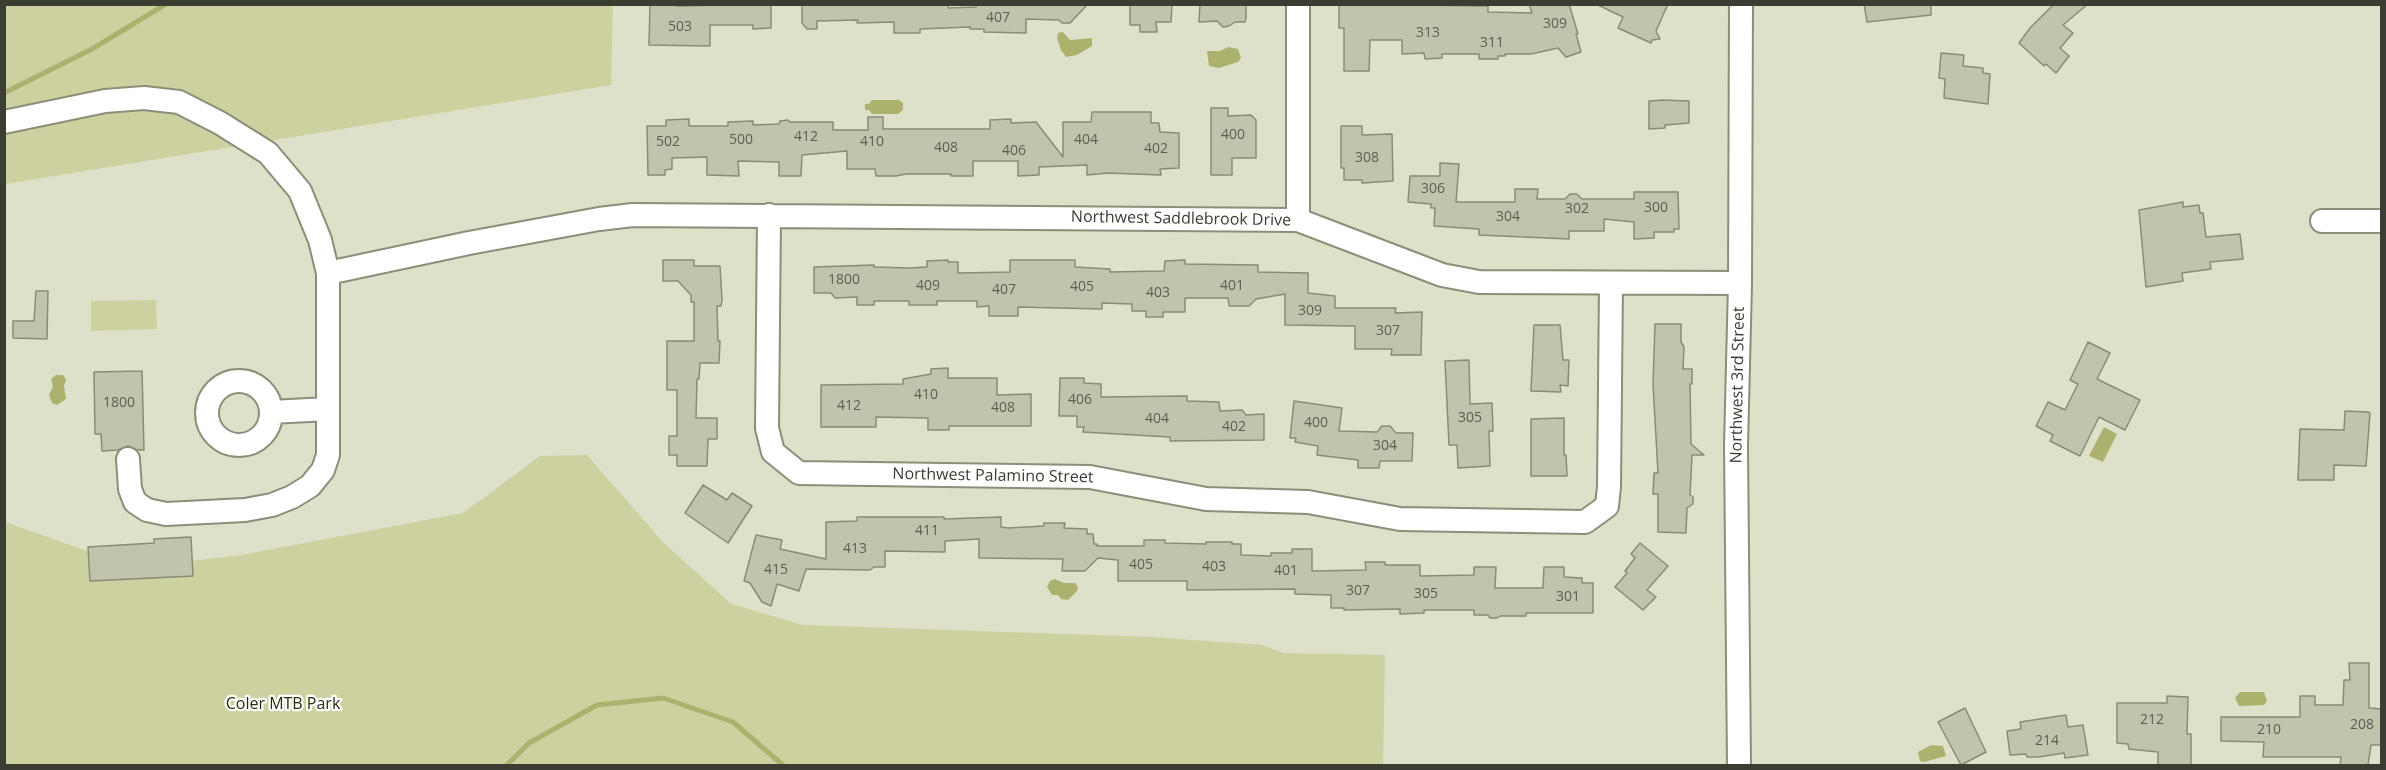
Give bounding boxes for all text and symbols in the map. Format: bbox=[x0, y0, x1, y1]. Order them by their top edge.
house number: 407 bbox=[986, 10, 1010, 26]
house number: 309 bbox=[1543, 16, 1567, 32]
house number: 503 bbox=[668, 19, 692, 35]
house number: 313 bbox=[1416, 25, 1440, 41]
house number: 311 bbox=[1480, 35, 1504, 51]
house number: 400 bbox=[1221, 127, 1245, 143]
house number: 412 bbox=[794, 129, 818, 145]
house number: 500 bbox=[729, 132, 753, 148]
house number: 404 bbox=[1074, 132, 1098, 148]
house number: 502 bbox=[656, 134, 680, 150]
house number: 410 bbox=[860, 134, 884, 150]
house number: 408 bbox=[934, 140, 958, 156]
house number: 402 bbox=[1144, 141, 1168, 157]
house number: 406 bbox=[1002, 143, 1026, 159]
house number: 308 bbox=[1355, 150, 1379, 166]
house number: 306 bbox=[1421, 181, 1445, 197]
house number: 300 bbox=[1644, 200, 1668, 216]
house number: 302 bbox=[1565, 201, 1589, 217]
street label: Northwest Saddlebrook Drive bbox=[1071, 207, 1291, 231]
house number: 304 bbox=[1496, 209, 1520, 225]
house number: 1800 bbox=[828, 272, 860, 288]
house number: 409 bbox=[916, 278, 940, 294]
house number: 401 bbox=[1220, 278, 1244, 294]
house number: 405 bbox=[1070, 279, 1094, 295]
house number: 407 bbox=[992, 282, 1016, 298]
house number: 403 bbox=[1146, 285, 1170, 301]
house number: 309 bbox=[1298, 303, 1322, 319]
street label: Northwest 3rd Street bbox=[1727, 306, 1749, 464]
house number: 307 bbox=[1376, 323, 1400, 339]
house number: 410 bbox=[914, 387, 938, 403]
house number: 406 bbox=[1068, 392, 1092, 408]
house number: 1800 bbox=[103, 395, 135, 411]
house number: 412 bbox=[837, 398, 861, 414]
house number: 408 bbox=[991, 400, 1015, 416]
house number: 305 bbox=[1458, 410, 1482, 426]
house number: 404 bbox=[1145, 411, 1169, 427]
house number: 400 bbox=[1304, 415, 1328, 431]
house number: 402 bbox=[1222, 419, 1246, 435]
house number: 304 bbox=[1373, 438, 1397, 454]
street label: Northwest Palamino Street bbox=[892, 465, 1094, 487]
house number: 411 bbox=[915, 523, 939, 539]
house number: 413 bbox=[843, 541, 867, 557]
house number: 405 bbox=[1129, 557, 1153, 573]
house number: 403 bbox=[1202, 559, 1226, 575]
house number: 415 bbox=[764, 562, 788, 578]
house number: 401 bbox=[1274, 563, 1298, 579]
house number: 307 bbox=[1346, 583, 1370, 599]
house number: 305 bbox=[1414, 586, 1438, 602]
house number: 301 bbox=[1556, 589, 1580, 605]
park label: Coler MTB Park bbox=[226, 694, 340, 714]
house number: 212 bbox=[2140, 712, 2164, 728]
house number: 208 bbox=[2350, 717, 2374, 733]
house number: 210 bbox=[2257, 722, 2281, 738]
house number: 214 bbox=[2035, 733, 2059, 749]

